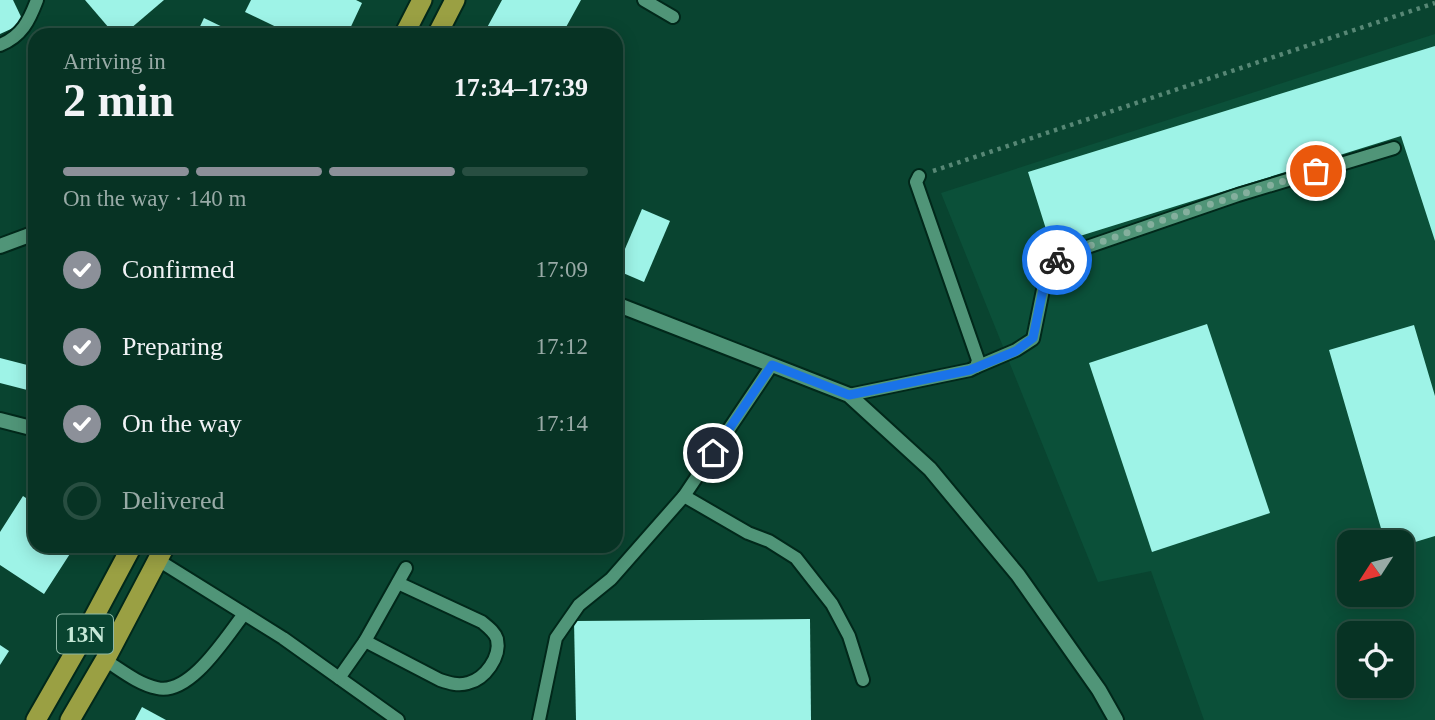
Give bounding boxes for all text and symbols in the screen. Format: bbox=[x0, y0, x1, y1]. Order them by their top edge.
text: Arriving in bbox=[63, 49, 166, 74]
text: 17:34–17:39 bbox=[454, 73, 588, 102]
text: 2 min bbox=[63, 75, 174, 126]
pin bbox=[1286, 141, 1346, 201]
icon: bag bbox=[1297, 152, 1335, 190]
text: On the way · 140 m bbox=[63, 186, 246, 211]
courier bbox=[1022, 225, 1092, 295]
icon: bike bbox=[1038, 241, 1076, 279]
icon: check bbox=[63, 251, 101, 289]
text: Confirmed bbox=[122, 255, 235, 284]
text: 17:09 bbox=[536, 257, 588, 282]
icon: check bbox=[63, 328, 101, 366]
text: Preparing bbox=[122, 332, 223, 361]
text: 17:12 bbox=[536, 334, 588, 359]
icon: check bbox=[63, 405, 101, 443]
text: On the way bbox=[122, 409, 242, 438]
text: 17:14 bbox=[536, 411, 588, 436]
pin bbox=[683, 423, 743, 483]
icon: home bbox=[694, 434, 732, 472]
text: Delivered bbox=[122, 486, 225, 515]
north arrow bbox=[1337, 530, 1414, 607]
map controls bbox=[1337, 530, 1414, 698]
road number: 13N bbox=[57, 614, 113, 654]
button: locate bbox=[1337, 621, 1414, 698]

